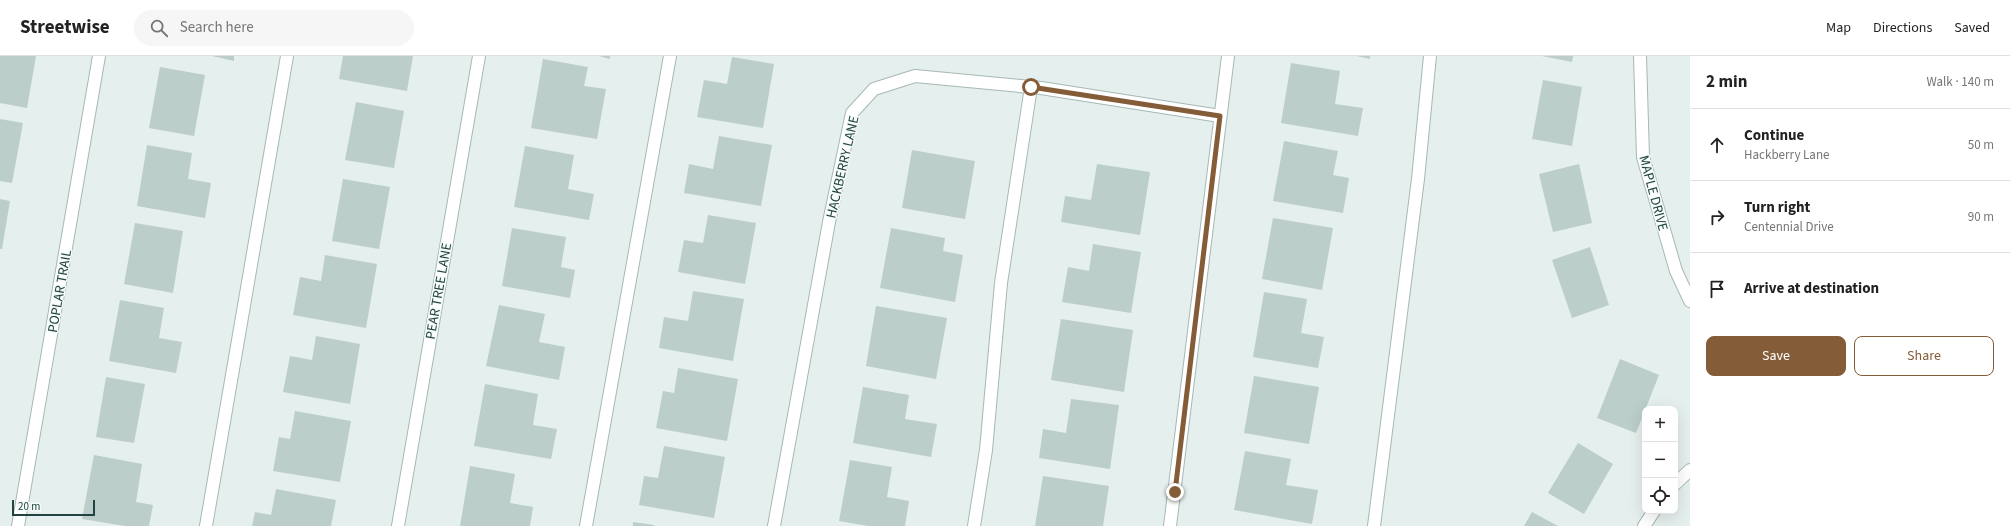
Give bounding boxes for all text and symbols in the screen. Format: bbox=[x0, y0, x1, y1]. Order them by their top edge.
search box bbox=[134, 10, 414, 46]
text: Streetwise bbox=[20, 14, 110, 41]
icon: search bbox=[148, 17, 170, 39]
text: Search here bbox=[180, 17, 254, 38]
text: Map bbox=[1826, 18, 1851, 38]
text: Directions bbox=[1873, 18, 1932, 38]
text: Saved bbox=[1954, 18, 1990, 38]
text: 2 min bbox=[1706, 70, 1747, 94]
text: Walk · 140 m bbox=[1926, 73, 1994, 91]
route start bbox=[1022, 78, 1040, 96]
street label: HACKBERRY LANE bbox=[821, 114, 864, 220]
text: Continue bbox=[1744, 125, 1804, 146]
icon: ahead bbox=[1706, 134, 1728, 156]
text: 50 m bbox=[1968, 136, 1994, 154]
text: Hackberry Lane bbox=[1744, 146, 1829, 164]
street label: MAPLE DRIVE bbox=[1633, 153, 1673, 233]
text: Turn right bbox=[1744, 197, 1810, 218]
icon: right bbox=[1706, 206, 1728, 228]
text: 90 m bbox=[1968, 208, 1994, 226]
text: Centennial Drive bbox=[1744, 218, 1834, 236]
street label: PEAR TREE LANE bbox=[421, 241, 457, 341]
street label: POPLAR TRAIL bbox=[43, 248, 77, 334]
icon: arrive bbox=[1706, 278, 1728, 300]
text: Arrive at destination bbox=[1744, 278, 1879, 299]
button: Save bbox=[1706, 336, 1846, 376]
button: Share bbox=[1854, 336, 1994, 376]
map controls bbox=[1642, 406, 1678, 514]
button: + bbox=[1642, 406, 1678, 442]
button: − bbox=[1642, 442, 1678, 478]
button: locate bbox=[1642, 478, 1678, 514]
route end bbox=[1166, 483, 1184, 501]
scale bar bbox=[12, 498, 95, 517]
text: 20 m bbox=[18, 499, 40, 514]

